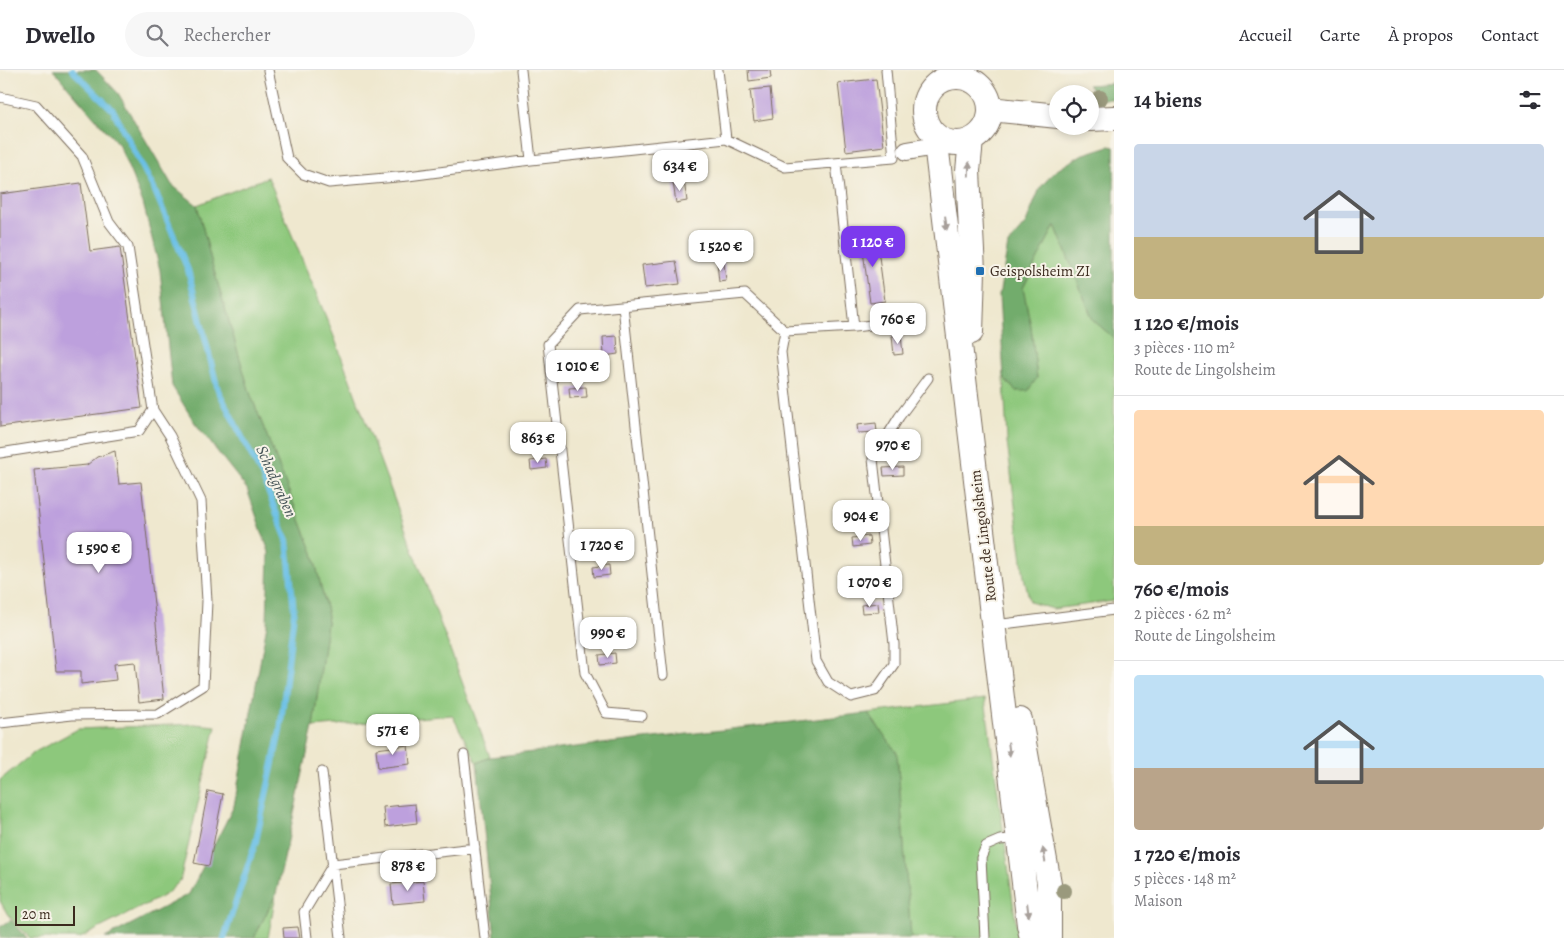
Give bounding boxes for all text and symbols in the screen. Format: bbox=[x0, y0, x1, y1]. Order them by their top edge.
search box bbox=[125, 12, 475, 57]
text: Dwello bbox=[25, 19, 95, 51]
icon: search bbox=[143, 21, 171, 49]
text: Rechercher bbox=[183, 22, 271, 48]
text: Accueil bbox=[1239, 23, 1292, 47]
text: Carte bbox=[1320, 23, 1360, 47]
text: À propos bbox=[1388, 23, 1453, 47]
text: Contact bbox=[1481, 23, 1539, 47]
map controls bbox=[1049, 85, 1099, 135]
button: locate bbox=[1049, 85, 1099, 135]
text: 14 biens bbox=[1134, 86, 1202, 114]
icon: filters bbox=[1516, 86, 1544, 114]
pin: 634 € bbox=[645, 150, 715, 192]
text: 634 € bbox=[663, 155, 697, 177]
one-way arrow bbox=[965, 161, 973, 177]
icon: home bbox=[1294, 177, 1384, 267]
one-way arrow bbox=[942, 215, 950, 231]
pin: 1 120 € bbox=[827, 226, 919, 268]
pin: 1 520 € bbox=[675, 230, 767, 272]
text: 1 120 € bbox=[852, 231, 894, 253]
text: 1 520 € bbox=[699, 235, 743, 257]
place label: Geispolsheim ZI bbox=[990, 261, 1090, 281]
marker: Geispolsheim ZI bbox=[974, 265, 986, 277]
pin: 760 € bbox=[863, 302, 933, 345]
text: 760 € bbox=[881, 308, 915, 330]
text: 1 120 €/mois bbox=[1134, 309, 1239, 337]
text: 3 pièces · 110 m² bbox=[1134, 337, 1235, 359]
pin: 1 010 € bbox=[532, 350, 624, 392]
text: 1 010 € bbox=[557, 355, 599, 377]
text: Route de Lingolsheim bbox=[1134, 359, 1276, 381]
pin: 863 € bbox=[503, 422, 573, 464]
text: 863 € bbox=[521, 427, 555, 449]
pin: 970 € bbox=[858, 428, 928, 471]
text: 970 € bbox=[876, 434, 910, 456]
water label: Schadgraben bbox=[250, 442, 302, 521]
icon: home bbox=[1294, 442, 1384, 532]
street label: Route de Lingolsheim bbox=[965, 468, 1001, 603]
pin: 904 € bbox=[826, 500, 896, 542]
text: 904 € bbox=[844, 505, 878, 527]
pin: 1 720 € bbox=[556, 528, 648, 571]
pin: 1 590 € bbox=[53, 532, 145, 574]
text: 1 720 € bbox=[580, 534, 624, 556]
text: 1 590 € bbox=[78, 537, 120, 559]
pin: 1 070 € bbox=[824, 566, 916, 608]
text: 1 070 € bbox=[848, 571, 892, 593]
text: 760 €/mois bbox=[1134, 575, 1229, 603]
text: 2 pièces · 62 m² bbox=[1134, 603, 1231, 625]
pin: 990 € bbox=[573, 616, 643, 659]
text: 990 € bbox=[591, 622, 625, 644]
text: Route de Lingolsheim bbox=[1134, 625, 1276, 647]
icon: home bbox=[1294, 707, 1384, 797]
pin: 571 € bbox=[358, 714, 428, 756]
text: 571 € bbox=[377, 719, 409, 741]
one-way arrow bbox=[1005, 741, 1013, 757]
text: 1 720 €/mois bbox=[1134, 840, 1241, 868]
one-way arrow bbox=[1040, 846, 1048, 862]
pin: 878 € bbox=[373, 850, 443, 892]
text: 878 € bbox=[391, 855, 425, 877]
text: 5 pièces · 148 m² bbox=[1134, 868, 1236, 890]
text: Maison bbox=[1134, 890, 1183, 912]
one-way arrow bbox=[1024, 902, 1032, 918]
scale bar bbox=[15, 903, 75, 926]
text: 20 m bbox=[22, 905, 51, 924]

